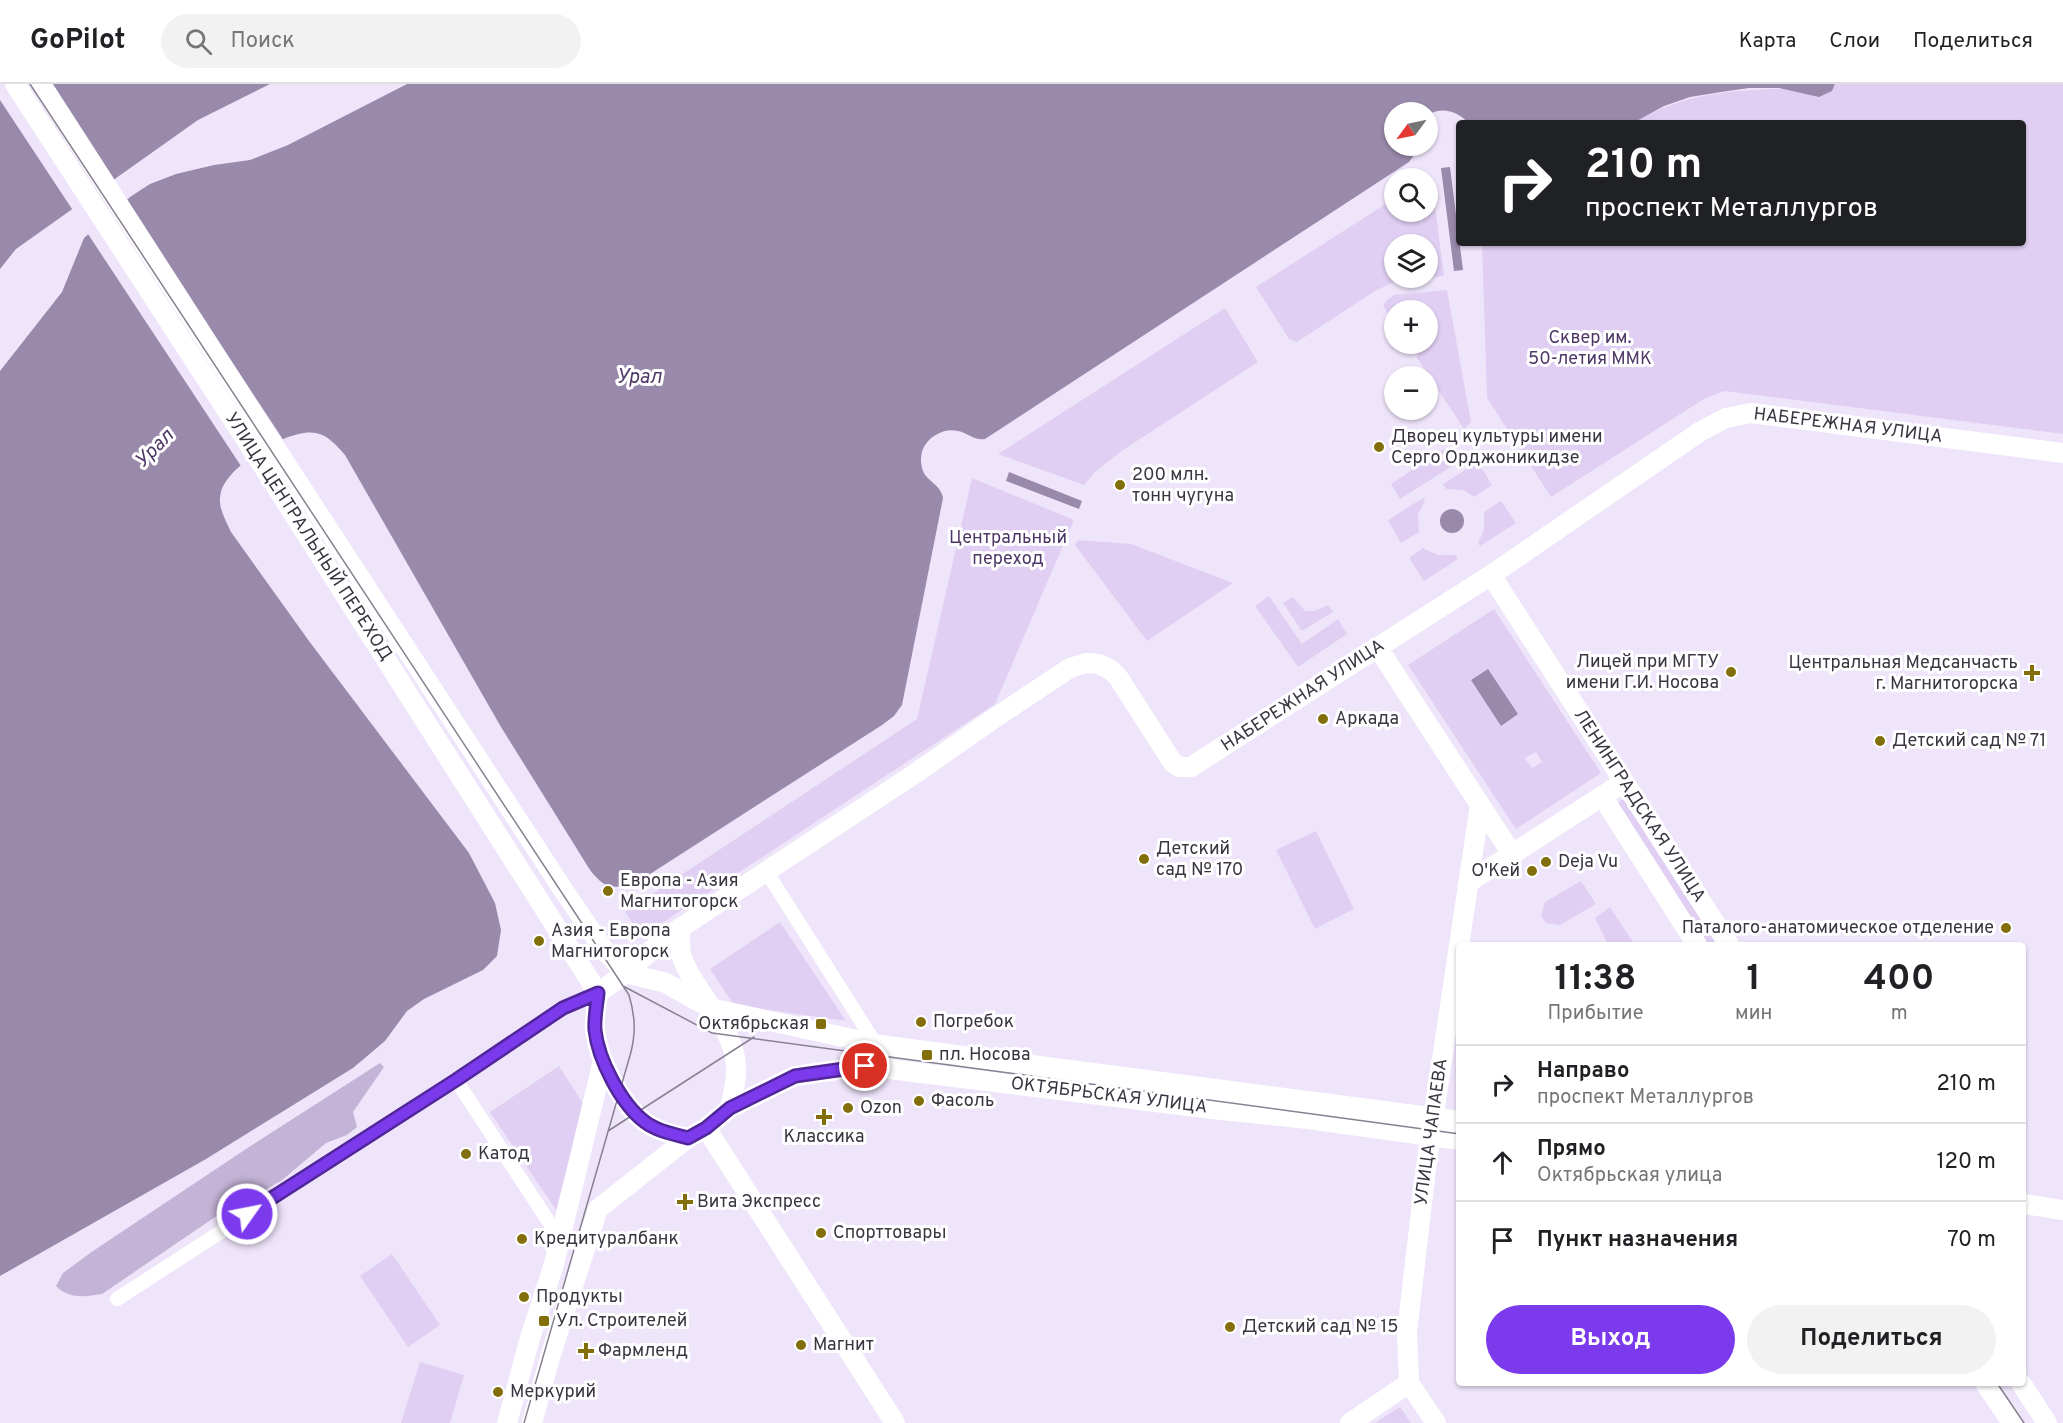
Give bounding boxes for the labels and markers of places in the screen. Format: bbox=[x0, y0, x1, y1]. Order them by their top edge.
place label: Дворец культуры имени Серго Орджоникидзе bbox=[1391, 426, 1602, 470]
marker: Дворец культуры имени Серго Орджоникидзе bbox=[1372, 440, 1386, 454]
place label: 200 млн. тонн чугуна bbox=[1132, 464, 1234, 508]
marker: 200 млн. тонн чугуна bbox=[1113, 478, 1127, 492]
place label: Лицей при МГТУ имени Г.И. Носова bbox=[1566, 651, 1719, 695]
place label: Центральная Медсанчасть г. Магнитогорска bbox=[1788, 652, 2018, 696]
marker: Центральная Медсанчасть г. Магнитогорска bbox=[2023, 664, 2041, 682]
marker: Лицей при МГТУ имени Г.И. Носова bbox=[1724, 665, 1738, 679]
place label: Аркада bbox=[1335, 708, 1399, 731]
marker: Аркада bbox=[1316, 712, 1330, 726]
place label: Детский сад № 71 bbox=[1892, 730, 2046, 753]
marker: Детский сад № 71 bbox=[1873, 734, 1887, 748]
place label: Детский сад № 170 bbox=[1156, 838, 1243, 882]
place label: Deja Vu bbox=[1558, 851, 1618, 874]
marker: Детский сад № 170 bbox=[1137, 852, 1151, 866]
marker: Deja Vu bbox=[1539, 855, 1553, 869]
place label: О'Кей bbox=[1471, 860, 1520, 883]
marker: О'Кей bbox=[1525, 864, 1539, 878]
place label: Европа - Азия Магнитогорск bbox=[620, 870, 739, 914]
marker: Европа - Азия Магнитогорск bbox=[601, 884, 615, 898]
place label: Паталого-анатомическое отделение bbox=[1682, 917, 1994, 940]
place label: Азия - Европа Магнитогорск bbox=[551, 920, 670, 964]
marker: Паталого-анатомическое отделение bbox=[1999, 921, 2013, 935]
marker: Азия - Европа Магнитогорск bbox=[532, 934, 546, 948]
place label: Погребок bbox=[933, 1011, 1014, 1034]
place label: Октябрьская bbox=[698, 1013, 809, 1036]
marker: Погребок bbox=[914, 1015, 928, 1029]
marker: Октябрьская bbox=[814, 1017, 828, 1031]
pin bbox=[839, 1040, 890, 1091]
place label: пл. Носова bbox=[939, 1044, 1031, 1067]
marker: пл. Носова bbox=[920, 1048, 934, 1062]
place label: Фасоль bbox=[931, 1090, 994, 1113]
marker: Фасоль bbox=[912, 1094, 926, 1108]
place label: Ozon bbox=[860, 1097, 902, 1120]
marker: Ozon bbox=[841, 1101, 855, 1115]
marker: Классика bbox=[817, 1110, 831, 1124]
place label: Классика bbox=[783, 1126, 865, 1149]
place label: Катод bbox=[478, 1143, 530, 1166]
marker: Катод bbox=[459, 1147, 473, 1161]
place label: Вита Экспресс bbox=[697, 1191, 821, 1214]
marker: Вита Экспресс bbox=[678, 1195, 692, 1209]
place label: Спорттовары bbox=[833, 1222, 946, 1245]
marker: Спорттовары bbox=[814, 1226, 828, 1240]
place label: Кредитуралбанк bbox=[534, 1228, 679, 1251]
marker: Кредитуралбанк bbox=[515, 1232, 529, 1246]
place label: Продукты bbox=[536, 1286, 623, 1309]
marker: Продукты bbox=[517, 1290, 531, 1304]
place label: Ул. Строителей bbox=[556, 1310, 687, 1333]
marker: Ул. Строителей bbox=[537, 1314, 551, 1328]
place label: Детский сад № 15 bbox=[1242, 1316, 1398, 1339]
marker: Детский сад № 15 bbox=[1223, 1320, 1237, 1334]
place label: Магнит bbox=[813, 1334, 874, 1357]
marker: Магнит bbox=[794, 1338, 808, 1352]
place label: Фармленд bbox=[598, 1340, 688, 1363]
marker: Фармленд bbox=[579, 1344, 593, 1358]
place label: Меркурий bbox=[510, 1381, 596, 1404]
marker: Меркурий bbox=[491, 1385, 505, 1399]

